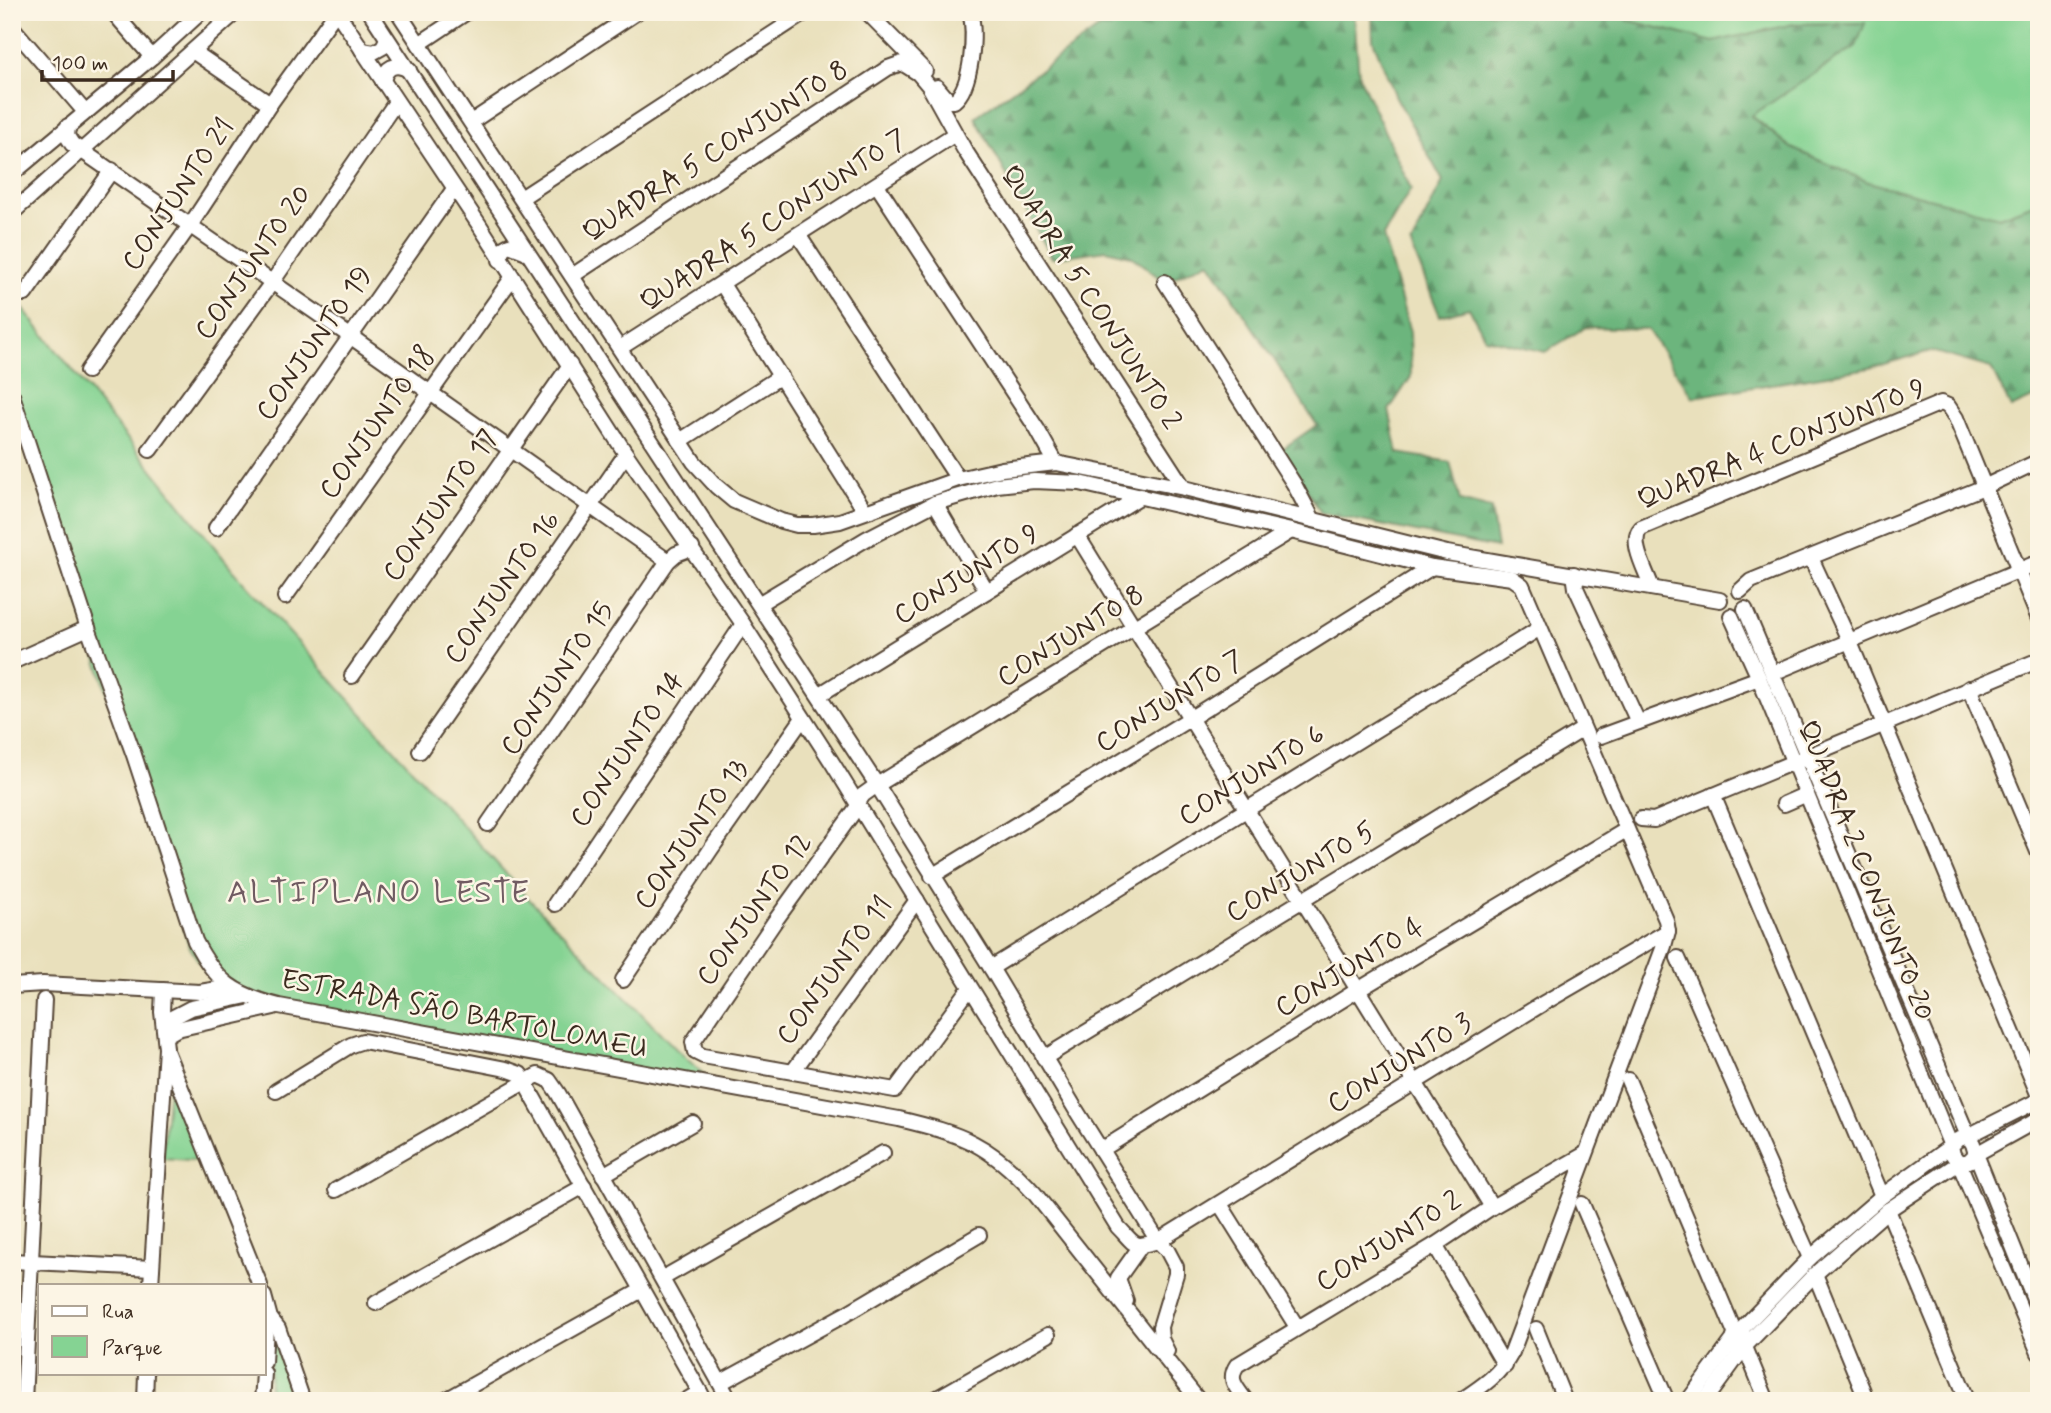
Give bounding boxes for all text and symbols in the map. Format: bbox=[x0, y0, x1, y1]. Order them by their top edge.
scale bar bbox=[42, 38, 173, 82]
text: 100 m bbox=[52, 50, 108, 78]
street label: QUADRA 5 CONJUNTO 8 bbox=[576, 52, 856, 252]
street label: CONJUNTO 21 bbox=[114, 111, 244, 279]
street label: QUADRA 5 CONJUNTO 7 bbox=[634, 121, 914, 321]
street label: QUADRA 5 CONJUNTO 2 bbox=[991, 159, 1189, 437]
street label: CONJUNTO 20 bbox=[187, 178, 321, 348]
street label: CONJUNTO 19 bbox=[248, 259, 382, 429]
street label: CONJUNTO 18 bbox=[311, 339, 445, 507]
street label: QUADRA 4 CONJUNTO 9 bbox=[1633, 370, 1931, 520]
street label: CONJUNTO 17 bbox=[375, 423, 507, 589]
street label: CONJUNTO 16 bbox=[436, 504, 570, 672]
street label: CONJUNTO 9 bbox=[887, 516, 1047, 634]
street label: CONJUNTO 8 bbox=[990, 577, 1152, 697]
street label: CONJUNTO 15 bbox=[493, 595, 623, 763]
street label: CONJUNTO 7 bbox=[1089, 642, 1251, 762]
street label: CONJUNTO 14 bbox=[562, 665, 694, 835]
street label: QUADRA 2 CONJUNTO 20 bbox=[1788, 715, 1942, 1027]
street label: CONJUNTO 6 bbox=[1172, 716, 1332, 836]
street label: CONJUNTO 13 bbox=[626, 752, 758, 918]
street label: CONJUNTO 5 bbox=[1219, 814, 1383, 932]
street label: CONJUNTO 12 bbox=[689, 826, 821, 994]
district label: ALTIPLANO LESTE bbox=[227, 872, 531, 914]
street label: CONJUNTO 11 bbox=[768, 889, 902, 1053]
street label: CONJUNTO 4 bbox=[1269, 909, 1431, 1027]
street label: ESTRADA SÃO BARTOLOMEU bbox=[278, 961, 650, 1069]
street label: CONJUNTO 3 bbox=[1321, 1005, 1480, 1123]
street label: CONJUNTO 2 bbox=[1309, 1182, 1469, 1301]
legend bbox=[38, 1284, 266, 1374]
text: Rua bbox=[102, 1298, 134, 1326]
text: Parque bbox=[102, 1334, 163, 1362]

